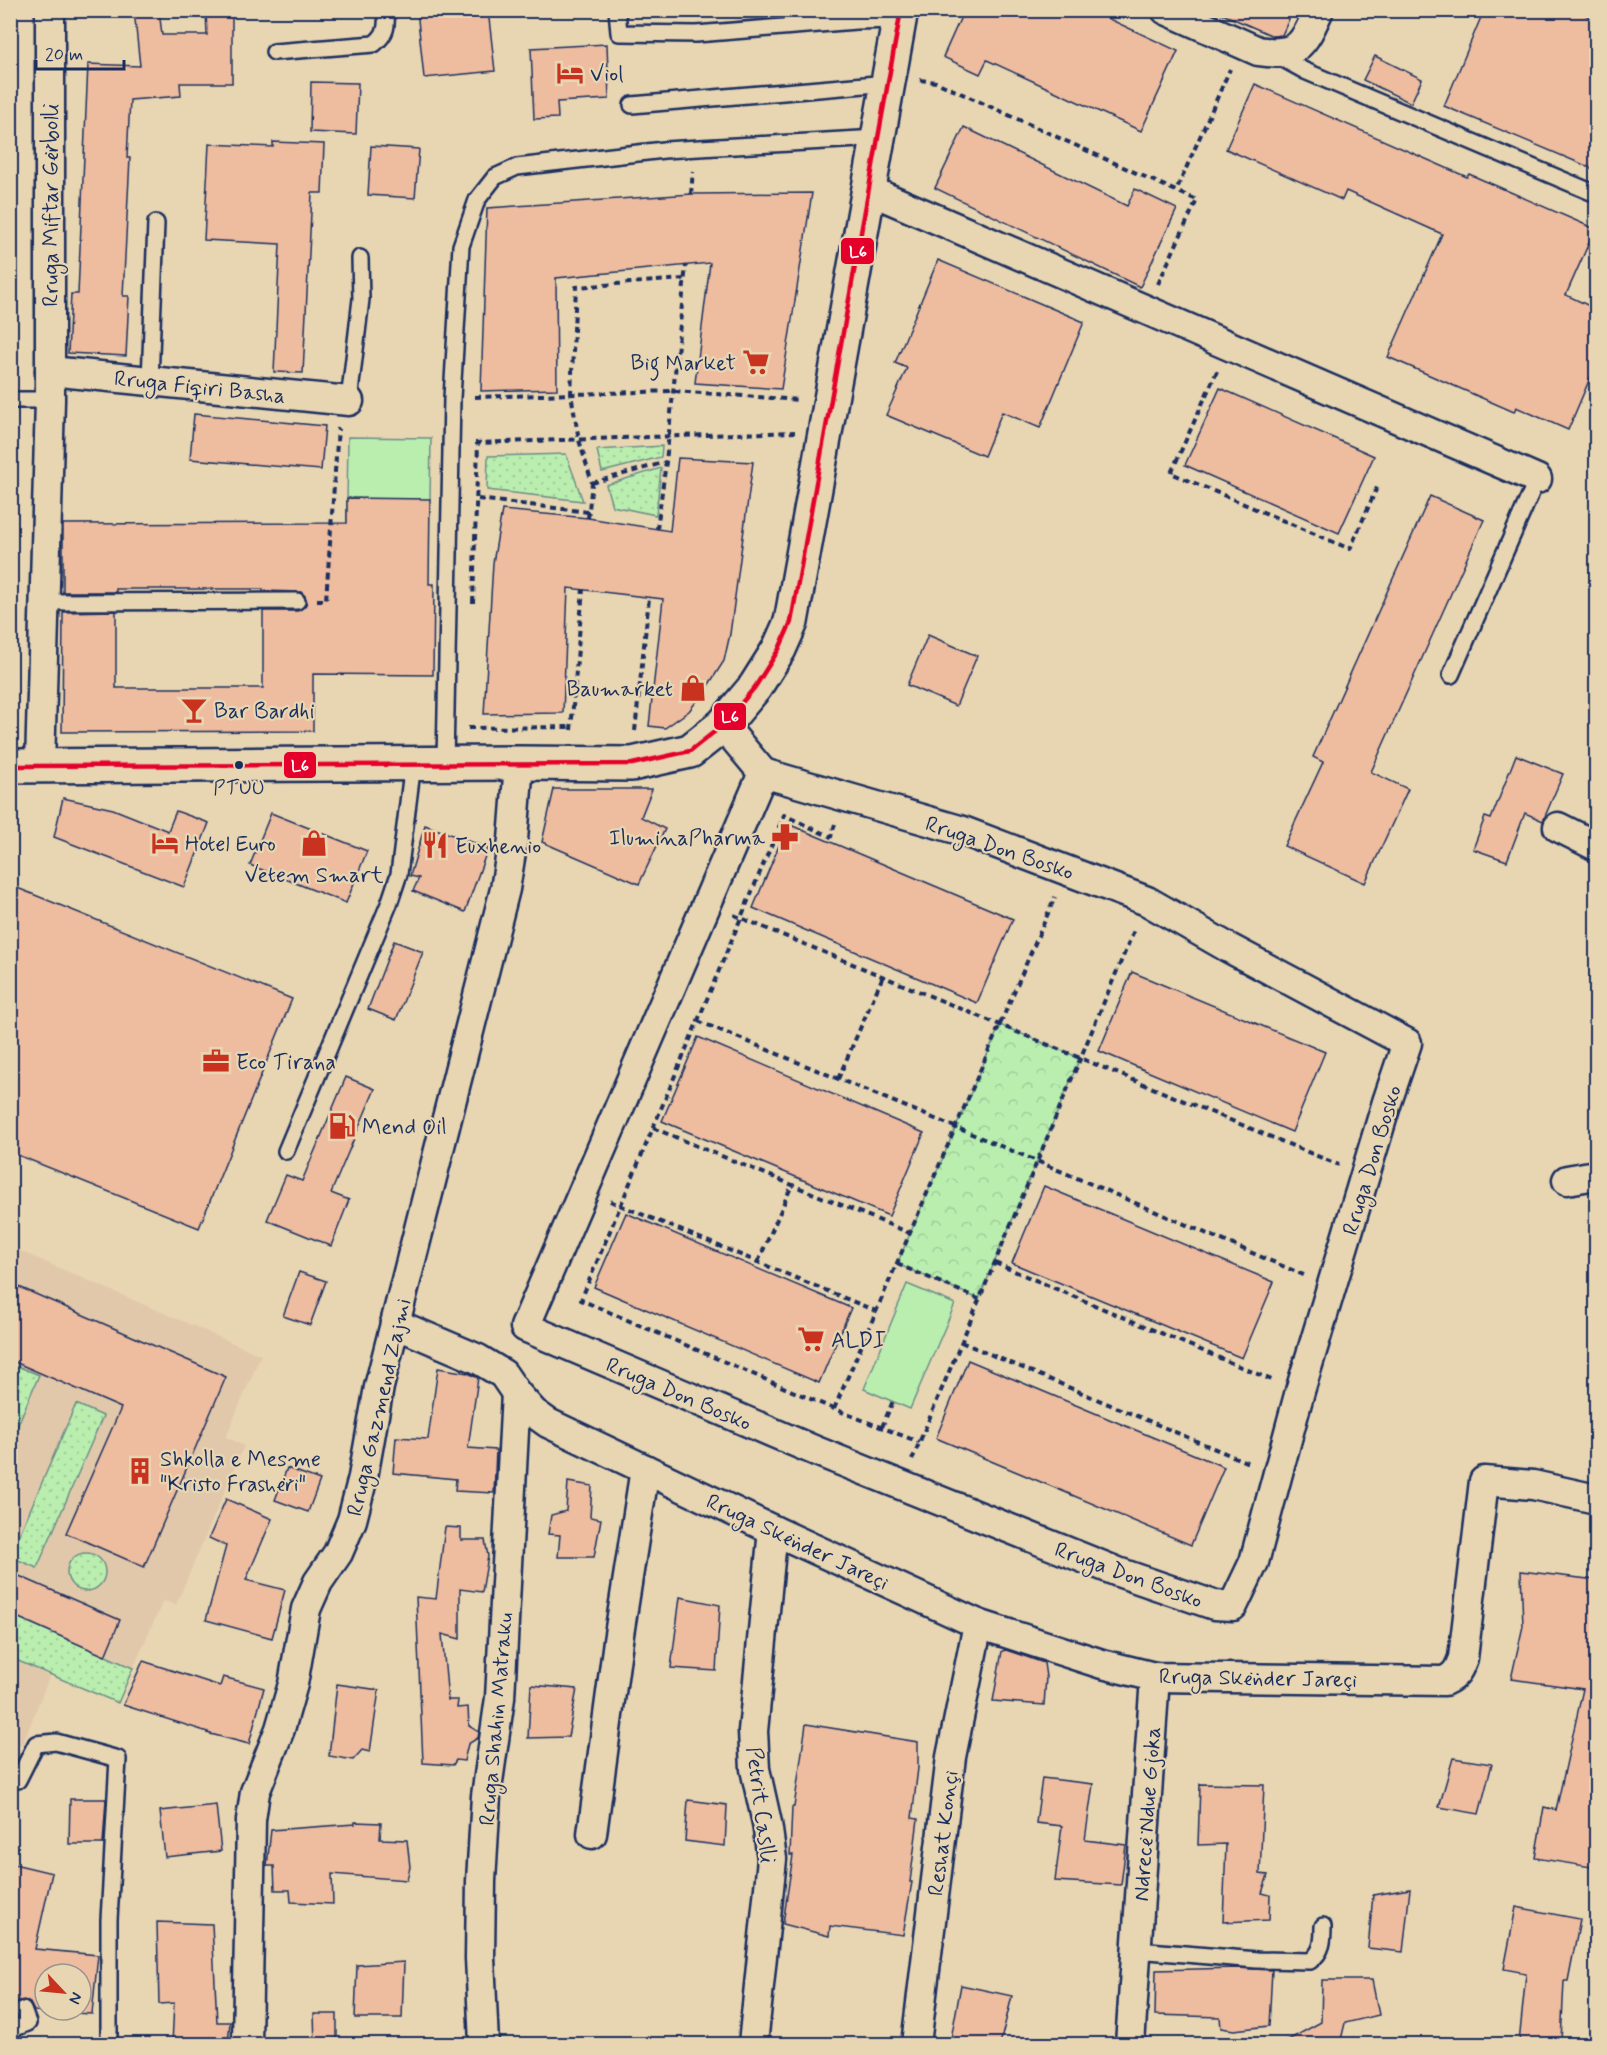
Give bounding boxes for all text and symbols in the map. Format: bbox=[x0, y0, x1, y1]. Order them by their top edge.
scale bar bbox=[36, 33, 124, 71]
text: 20 m bbox=[45, 43, 83, 67]
hotel icon: Viol bbox=[555, 58, 585, 88]
place label: Viol bbox=[590, 61, 624, 89]
street label: Rruga Miftar Gërbolli bbox=[38, 103, 69, 307]
line badge: L6 bbox=[840, 237, 875, 265]
text: L6 bbox=[849, 242, 867, 263]
supermarket icon: Big Market bbox=[741, 347, 771, 377]
place label: Big Market bbox=[631, 350, 736, 381]
street label: Rruga Fiqiri Basha bbox=[112, 365, 287, 414]
shop icon: Baumarket bbox=[678, 673, 708, 703]
place label: Baumarket bbox=[566, 676, 673, 704]
bar icon: Bar Bardhi bbox=[179, 695, 209, 725]
place label: Bar Bardhi bbox=[214, 698, 315, 726]
line badge: L6 bbox=[713, 702, 747, 731]
text: L6 bbox=[721, 707, 739, 728]
line badge: L6 bbox=[283, 751, 317, 779]
text: L6 bbox=[291, 756, 309, 777]
marker: PTUU bbox=[233, 759, 245, 771]
place label: PTUU bbox=[213, 775, 265, 802]
street label: Rruga Don Bosko bbox=[920, 810, 1077, 890]
pharmacy icon: IluminaPharma bbox=[770, 822, 800, 852]
place label: IluminaPharma bbox=[609, 825, 766, 853]
hotel icon: Hotel Euro bbox=[150, 828, 180, 858]
shop icon: Vetem Smart bbox=[299, 828, 329, 858]
restaurant icon: Euxhenio bbox=[420, 830, 450, 860]
place label: Hotel Euro bbox=[185, 831, 276, 859]
place label: Euxhenio bbox=[455, 833, 541, 861]
place label: Vetem Smart bbox=[245, 862, 384, 890]
office icon: Eco Tirana bbox=[201, 1046, 231, 1076]
place label: Eco Tirana bbox=[236, 1049, 336, 1077]
street label: Rruga Don Bosko bbox=[1337, 1082, 1412, 1240]
fuel station icon: Mend Oil bbox=[327, 1111, 357, 1141]
place label: Mend Oil bbox=[362, 1114, 447, 1142]
street label: Rruga Gazmend Zajmi bbox=[341, 1296, 422, 1520]
supermarket icon: ALDI bbox=[796, 1324, 826, 1354]
place label: ALDI bbox=[831, 1327, 886, 1355]
street label: Rruga Don Bosko bbox=[600, 1352, 755, 1441]
place label: Shkolla e Mesme "Kristo Frashëri" bbox=[160, 1446, 321, 1499]
building icon: Shkolla e Mesme "Kristo Frashëri" bbox=[125, 1456, 155, 1486]
street label: Rruga Skënder Jareçi bbox=[700, 1488, 893, 1600]
street label: Rruga Don Bosko bbox=[1050, 1536, 1206, 1618]
street label: Rruga Shahin Matraku bbox=[474, 1611, 523, 1827]
street label: Rruga Skënder Jareçi bbox=[1158, 1663, 1357, 1698]
street label: Ndrecë Ndue Gjoka bbox=[1128, 1726, 1169, 1902]
street label: Petrit Caslli bbox=[739, 1745, 781, 1865]
street label: Reshat Konçi bbox=[922, 1769, 966, 1898]
north arrow bbox=[33, 1962, 93, 2022]
text: N bbox=[63, 1989, 87, 2007]

